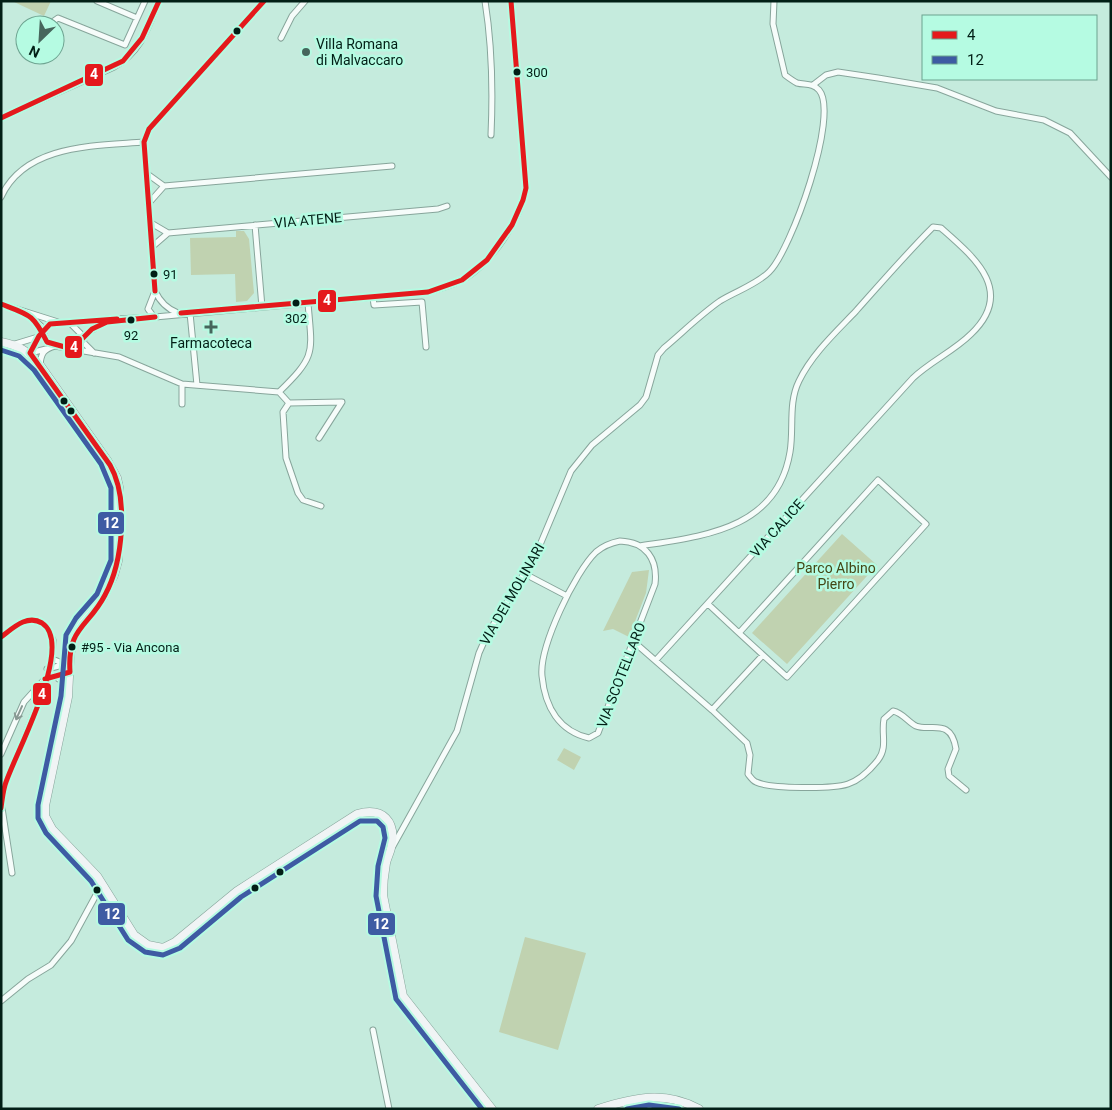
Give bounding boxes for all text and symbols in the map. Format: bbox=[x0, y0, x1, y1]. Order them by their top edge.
north arrow bbox=[15, 15, 65, 65]
legend bbox=[922, 15, 1097, 80]
unlabelled marker bbox=[232, 26, 242, 36]
text: 4 bbox=[967, 26, 976, 44]
place label: Villa Romana di Malvaccaro bbox=[316, 36, 403, 68]
text: N bbox=[27, 42, 42, 61]
marker: Villa Romana di Malvaccaro bbox=[300, 46, 312, 58]
text: 12 bbox=[967, 51, 984, 69]
line badge: 4 bbox=[84, 63, 104, 87]
place label: 300 bbox=[526, 65, 548, 80]
text: 4 bbox=[90, 66, 98, 82]
marker: 300 bbox=[512, 67, 522, 77]
street label: VIA ATENE bbox=[273, 209, 343, 231]
place label: 91 bbox=[163, 267, 178, 282]
marker: 91 bbox=[149, 269, 159, 279]
line badge: 4 bbox=[317, 289, 337, 313]
text: 4 bbox=[323, 292, 331, 308]
marker: 302 bbox=[291, 298, 301, 308]
place label: 302 bbox=[285, 311, 307, 326]
marker: 92 bbox=[126, 315, 136, 325]
marker: Farmacoteca bbox=[205, 321, 217, 333]
place label: 92 bbox=[124, 328, 138, 343]
line badge: 4 bbox=[64, 335, 83, 359]
place label: Farmacoteca bbox=[170, 335, 252, 351]
text: 4 bbox=[70, 339, 78, 355]
unlabelled marker bbox=[59, 396, 69, 406]
unlabelled marker bbox=[66, 406, 76, 416]
street label: VIA CALICE bbox=[747, 496, 807, 560]
line badge: 12 bbox=[97, 511, 125, 535]
text: 12 bbox=[103, 515, 119, 531]
street label: VIA DEI MOLINARI bbox=[476, 540, 548, 648]
park label: Parco Albino Pierro bbox=[796, 560, 876, 592]
street label: VIA SCOTELLARO bbox=[594, 620, 648, 730]
place label: #95 - Via Ancona bbox=[81, 640, 180, 655]
marker: #95 - Via Ancona bbox=[67, 642, 77, 652]
line badge: 4 bbox=[32, 682, 52, 706]
text: 4 bbox=[38, 686, 46, 702]
one-way arrow bbox=[14, 705, 24, 720]
unlabelled marker bbox=[275, 867, 285, 877]
unlabelled marker bbox=[250, 883, 260, 893]
unlabelled marker bbox=[92, 885, 102, 895]
line badge: 12 bbox=[97, 902, 126, 926]
text: 12 bbox=[104, 906, 120, 922]
line badge: 12 bbox=[367, 912, 396, 936]
text: 12 bbox=[373, 916, 389, 932]

